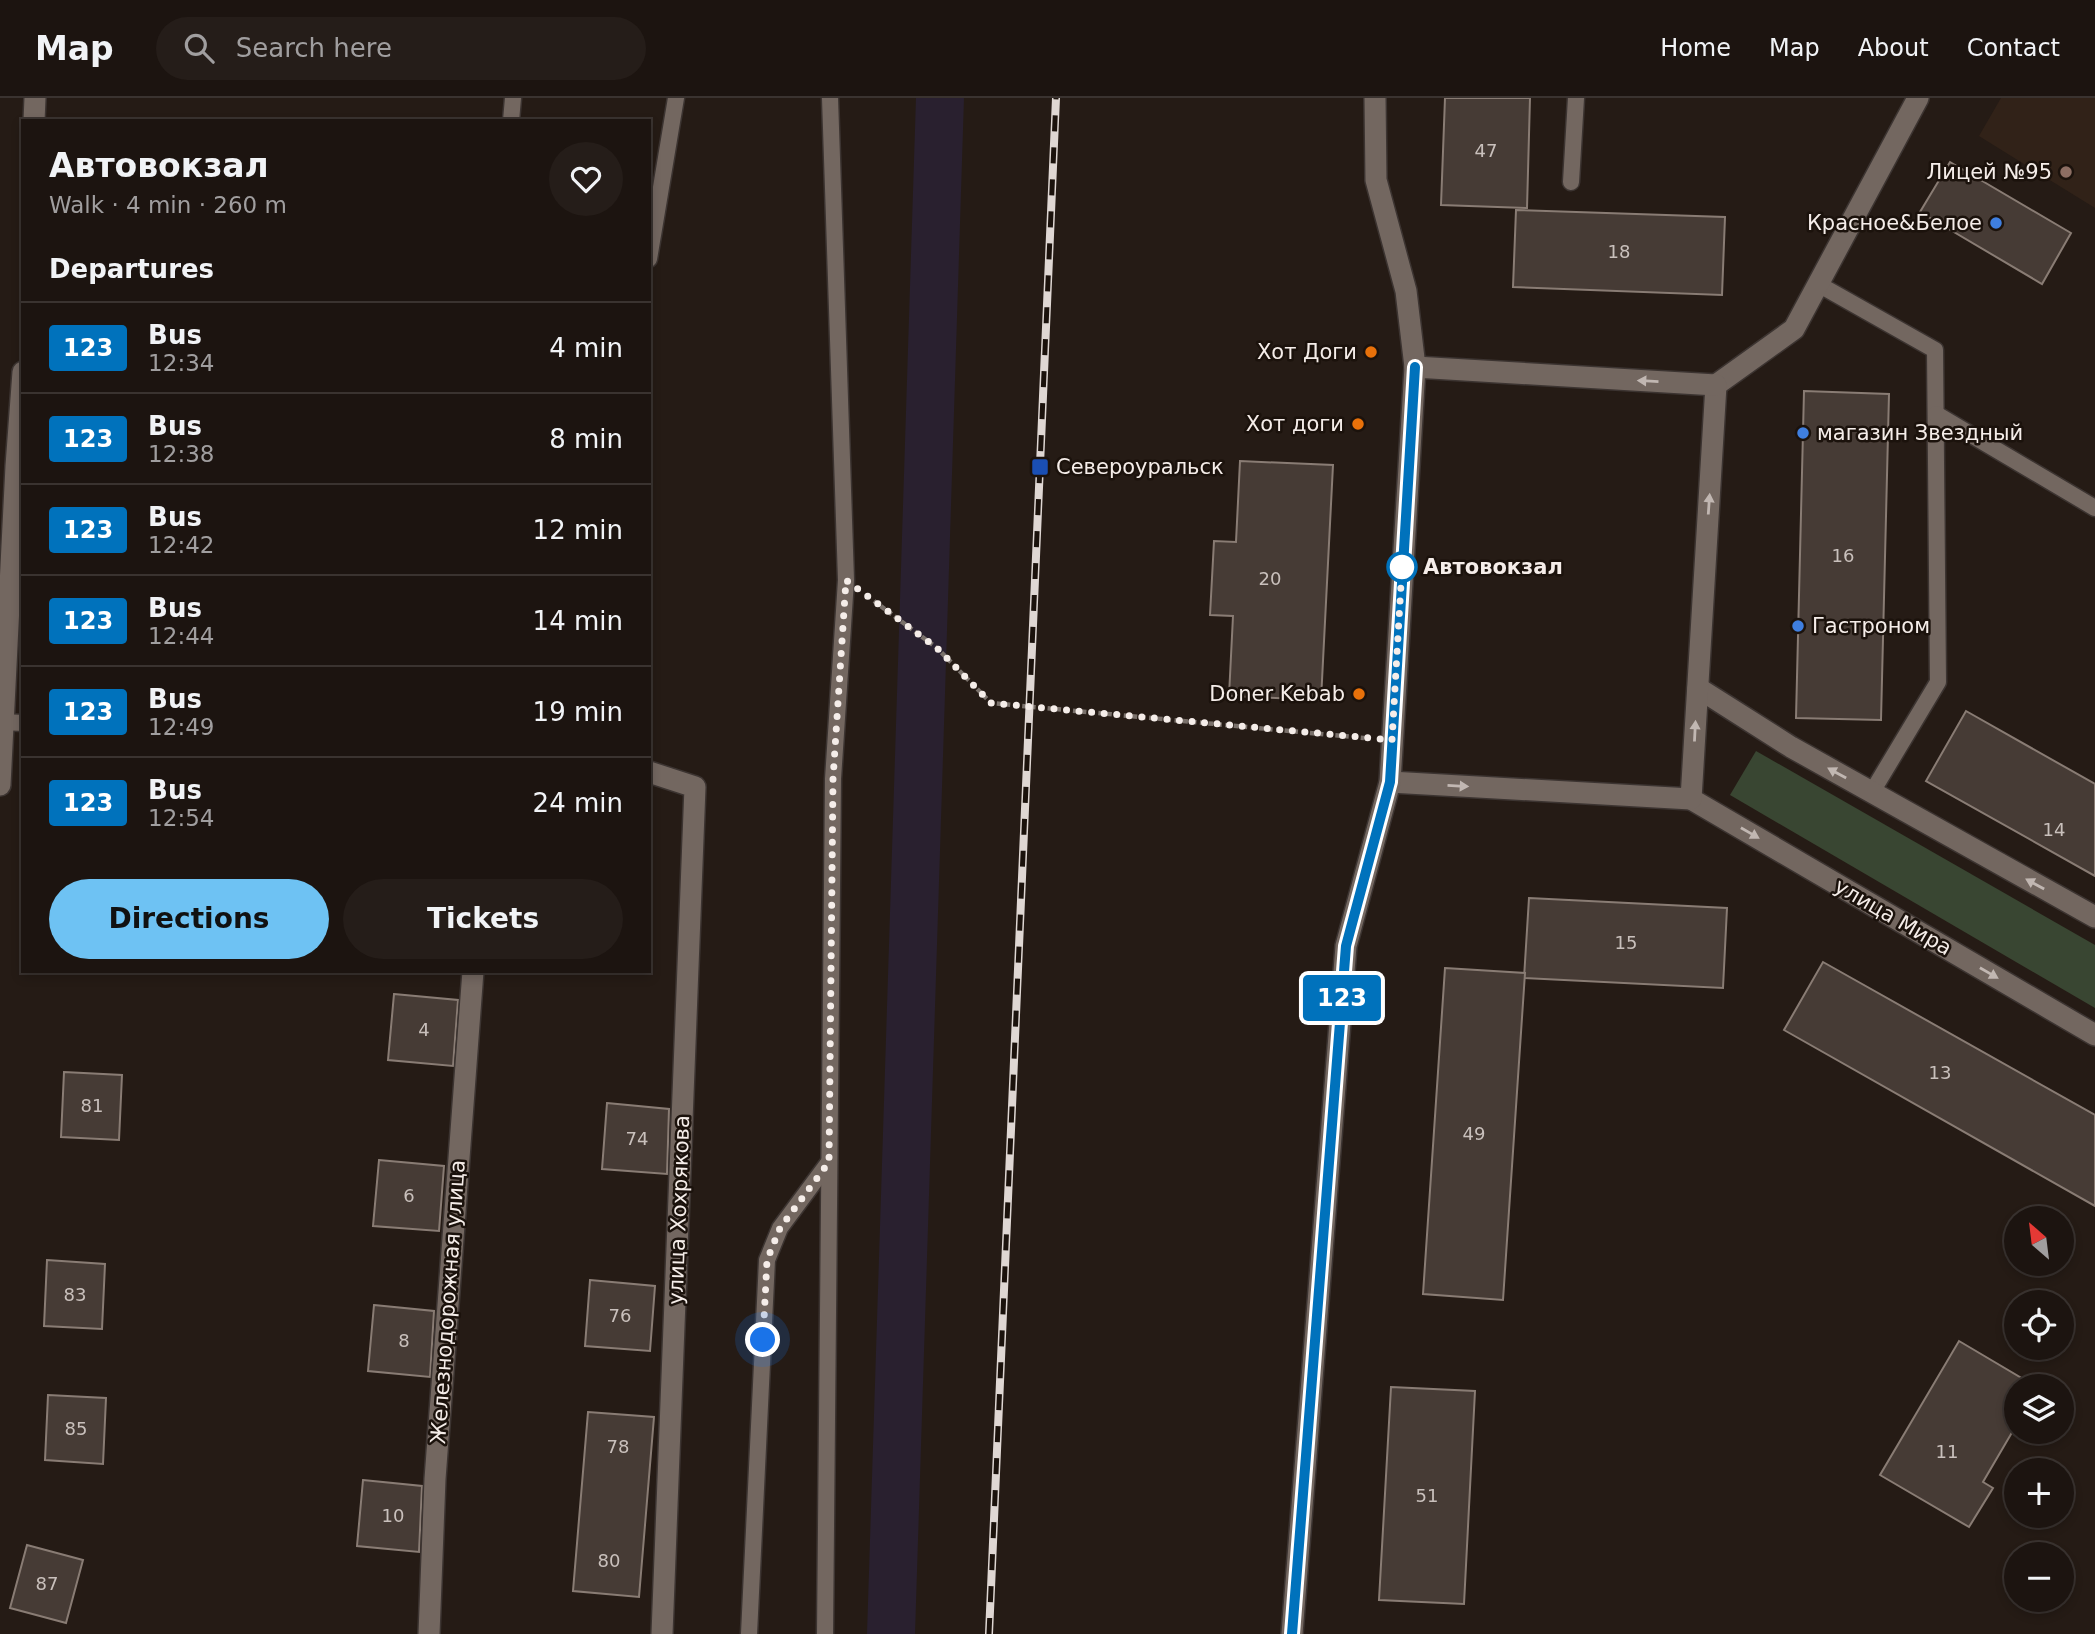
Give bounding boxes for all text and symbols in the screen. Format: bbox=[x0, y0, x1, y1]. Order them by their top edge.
search box bbox=[156, 17, 646, 80]
text: Map bbox=[35, 29, 114, 68]
icon: search bbox=[180, 29, 218, 67]
text: Search here bbox=[236, 33, 392, 63]
text: Home bbox=[1660, 34, 1731, 62]
text: Map bbox=[1769, 34, 1820, 62]
text: About bbox=[1858, 34, 1929, 62]
text: Contact bbox=[1967, 34, 2060, 62]
house number: 47 bbox=[1475, 140, 1497, 161]
button: heart bbox=[549, 142, 623, 216]
text: Автовокзал bbox=[49, 146, 269, 185]
place label: Лицей №95 bbox=[1926, 160, 2052, 184]
marker: Лицей №95 bbox=[2058, 164, 2074, 180]
text: Walk · 4 min · 260 m bbox=[49, 192, 287, 218]
place label: Красное&Белое bbox=[1807, 211, 1982, 235]
marker: Красное&Белое bbox=[1988, 215, 2004, 231]
house number: 18 bbox=[1608, 241, 1630, 262]
text: Departures bbox=[49, 254, 214, 284]
text: Bus bbox=[148, 320, 202, 350]
text: 4 min bbox=[549, 333, 623, 363]
text: 123 bbox=[63, 334, 113, 362]
place label: Хот Доги bbox=[1257, 340, 1357, 364]
marker: Хот Доги bbox=[1363, 344, 1379, 360]
text: 12:34 bbox=[148, 350, 214, 376]
one-way arrow bbox=[1637, 375, 1659, 386]
text: Bus bbox=[148, 411, 202, 441]
place label: Хот доги bbox=[1246, 412, 1344, 436]
marker: Хот доги bbox=[1350, 416, 1366, 432]
place label: магазин Звездный bbox=[1817, 421, 2023, 445]
text: 8 min bbox=[549, 424, 623, 454]
text: 123 bbox=[63, 425, 113, 453]
marker: магазин Звездный bbox=[1795, 425, 1811, 441]
text: 12:38 bbox=[148, 441, 214, 467]
place label: Североуральск bbox=[1056, 455, 1224, 479]
marker: Североуральск bbox=[1030, 457, 1050, 477]
one-way arrow bbox=[1704, 493, 1715, 515]
text: Bus bbox=[148, 502, 202, 532]
text: 12 min bbox=[533, 515, 623, 545]
text: 123 bbox=[63, 516, 113, 544]
text: 12:42 bbox=[148, 532, 214, 558]
house number: 16 bbox=[1832, 545, 1854, 566]
marker: Автовокзал bbox=[1387, 552, 1417, 582]
place label: Автовокзал bbox=[1423, 555, 1563, 579]
house number: 20 bbox=[1259, 568, 1281, 589]
text: Bus bbox=[148, 593, 202, 623]
text: 14 min bbox=[533, 606, 623, 636]
text: 123 bbox=[63, 607, 113, 635]
place label: Гастроном bbox=[1812, 614, 1930, 638]
marker: Гастроном bbox=[1790, 618, 1806, 634]
text: 12:44 bbox=[148, 623, 214, 649]
place label: Doner Kebab bbox=[1209, 682, 1345, 706]
text: Bus bbox=[148, 684, 202, 714]
marker: Doner Kebab bbox=[1351, 686, 1367, 702]
text: 19 min bbox=[533, 697, 623, 727]
text: 123 bbox=[63, 698, 113, 726]
text: 12:49 bbox=[148, 714, 214, 740]
one-way arrow bbox=[1690, 720, 1701, 742]
one-way arrow bbox=[1827, 767, 1846, 779]
text: Bus bbox=[148, 775, 202, 805]
one-way arrow bbox=[1447, 780, 1469, 791]
text: 24 min bbox=[533, 788, 623, 818]
text: 123 bbox=[63, 789, 113, 817]
text: 12:54 bbox=[148, 805, 214, 831]
house number: 14 bbox=[2043, 819, 2065, 840]
one-way arrow bbox=[1741, 827, 1760, 839]
street label: улица Мира bbox=[1830, 874, 1956, 960]
one-way arrow bbox=[2026, 878, 2045, 890]
button: Directions bbox=[49, 879, 329, 959]
button: Tickets bbox=[343, 879, 623, 959]
house number: 15 bbox=[1615, 932, 1637, 953]
one-way arrow bbox=[1979, 967, 1998, 979]
line badge: 123 bbox=[1302, 975, 1382, 1021]
text: 123 bbox=[1317, 984, 1367, 1012]
house number: 4 bbox=[418, 1019, 430, 1040]
house number: 13 bbox=[1929, 1062, 1951, 1083]
house number: 81 bbox=[81, 1095, 103, 1116]
street label: улица Хохрякова bbox=[664, 1115, 694, 1305]
house number: 49 bbox=[1463, 1123, 1485, 1144]
house number: 74 bbox=[626, 1128, 648, 1149]
street label: Железнодорожная улица bbox=[426, 1159, 470, 1445]
house number: 6 bbox=[403, 1185, 415, 1206]
north arrow bbox=[2004, 1206, 2074, 1276]
map controls bbox=[2004, 1206, 2074, 1612]
house number: 83 bbox=[64, 1284, 86, 1305]
button: locate bbox=[2004, 1290, 2074, 1360]
house number: 76 bbox=[609, 1305, 631, 1326]
your location bbox=[745, 1322, 780, 1357]
house number: 8 bbox=[398, 1330, 410, 1351]
button: layers bbox=[2004, 1374, 2074, 1444]
house number: 85 bbox=[65, 1418, 87, 1439]
house number: 78 bbox=[607, 1436, 629, 1457]
house number: 11 bbox=[1936, 1441, 1958, 1462]
button: + bbox=[2004, 1458, 2074, 1528]
house number: 51 bbox=[1416, 1485, 1438, 1506]
house number: 10 bbox=[382, 1505, 404, 1526]
button: − bbox=[2004, 1542, 2074, 1612]
house number: 80 bbox=[598, 1550, 620, 1571]
house number: 87 bbox=[36, 1573, 58, 1594]

